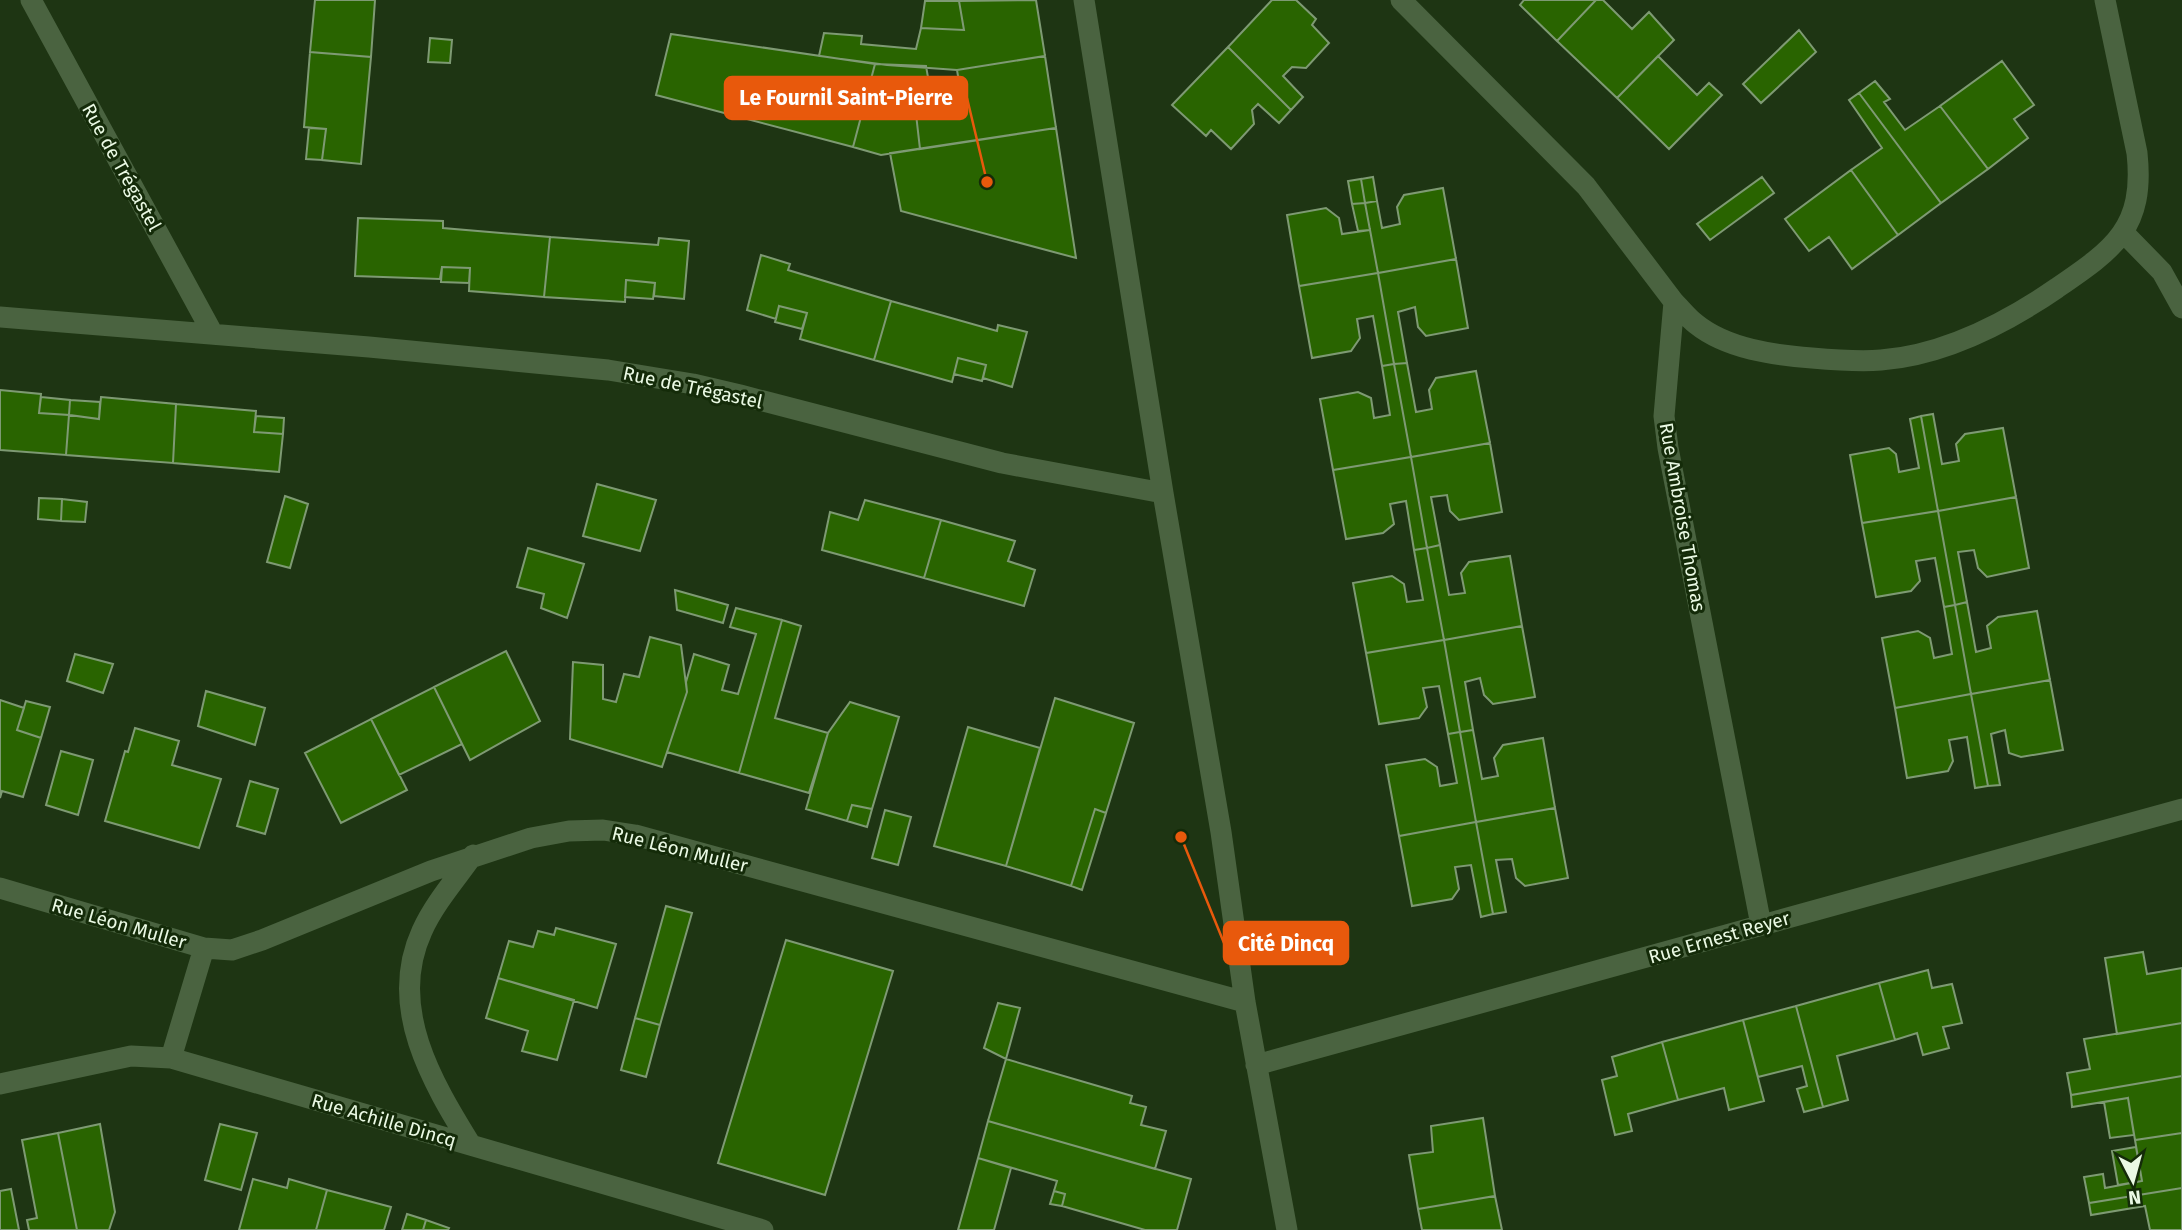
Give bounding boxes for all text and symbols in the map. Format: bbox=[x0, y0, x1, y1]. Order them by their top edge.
callout: Le Fournil Saint-Pierre bbox=[725, 77, 967, 119]
text: Le Fournil Saint-Pierre bbox=[739, 85, 953, 111]
street label: Rue de Trégastel bbox=[77, 100, 166, 235]
street label: Rue de Trégastel bbox=[621, 361, 765, 414]
street label: Rue Ambroise Thomas bbox=[1655, 421, 1710, 613]
street label: Rue Léon Muller bbox=[610, 821, 751, 878]
street label: Rue Léon Muller bbox=[49, 893, 190, 954]
street label: Rue Ernest Reyer bbox=[1646, 906, 1793, 969]
callout: Cité Dincq bbox=[1224, 922, 1348, 964]
text: Cité Dincq bbox=[1238, 931, 1334, 957]
street label: Rue Achille Dincq bbox=[309, 1089, 459, 1152]
north arrow bbox=[2098, 1146, 2168, 1216]
text: N bbox=[2127, 1185, 2142, 1210]

